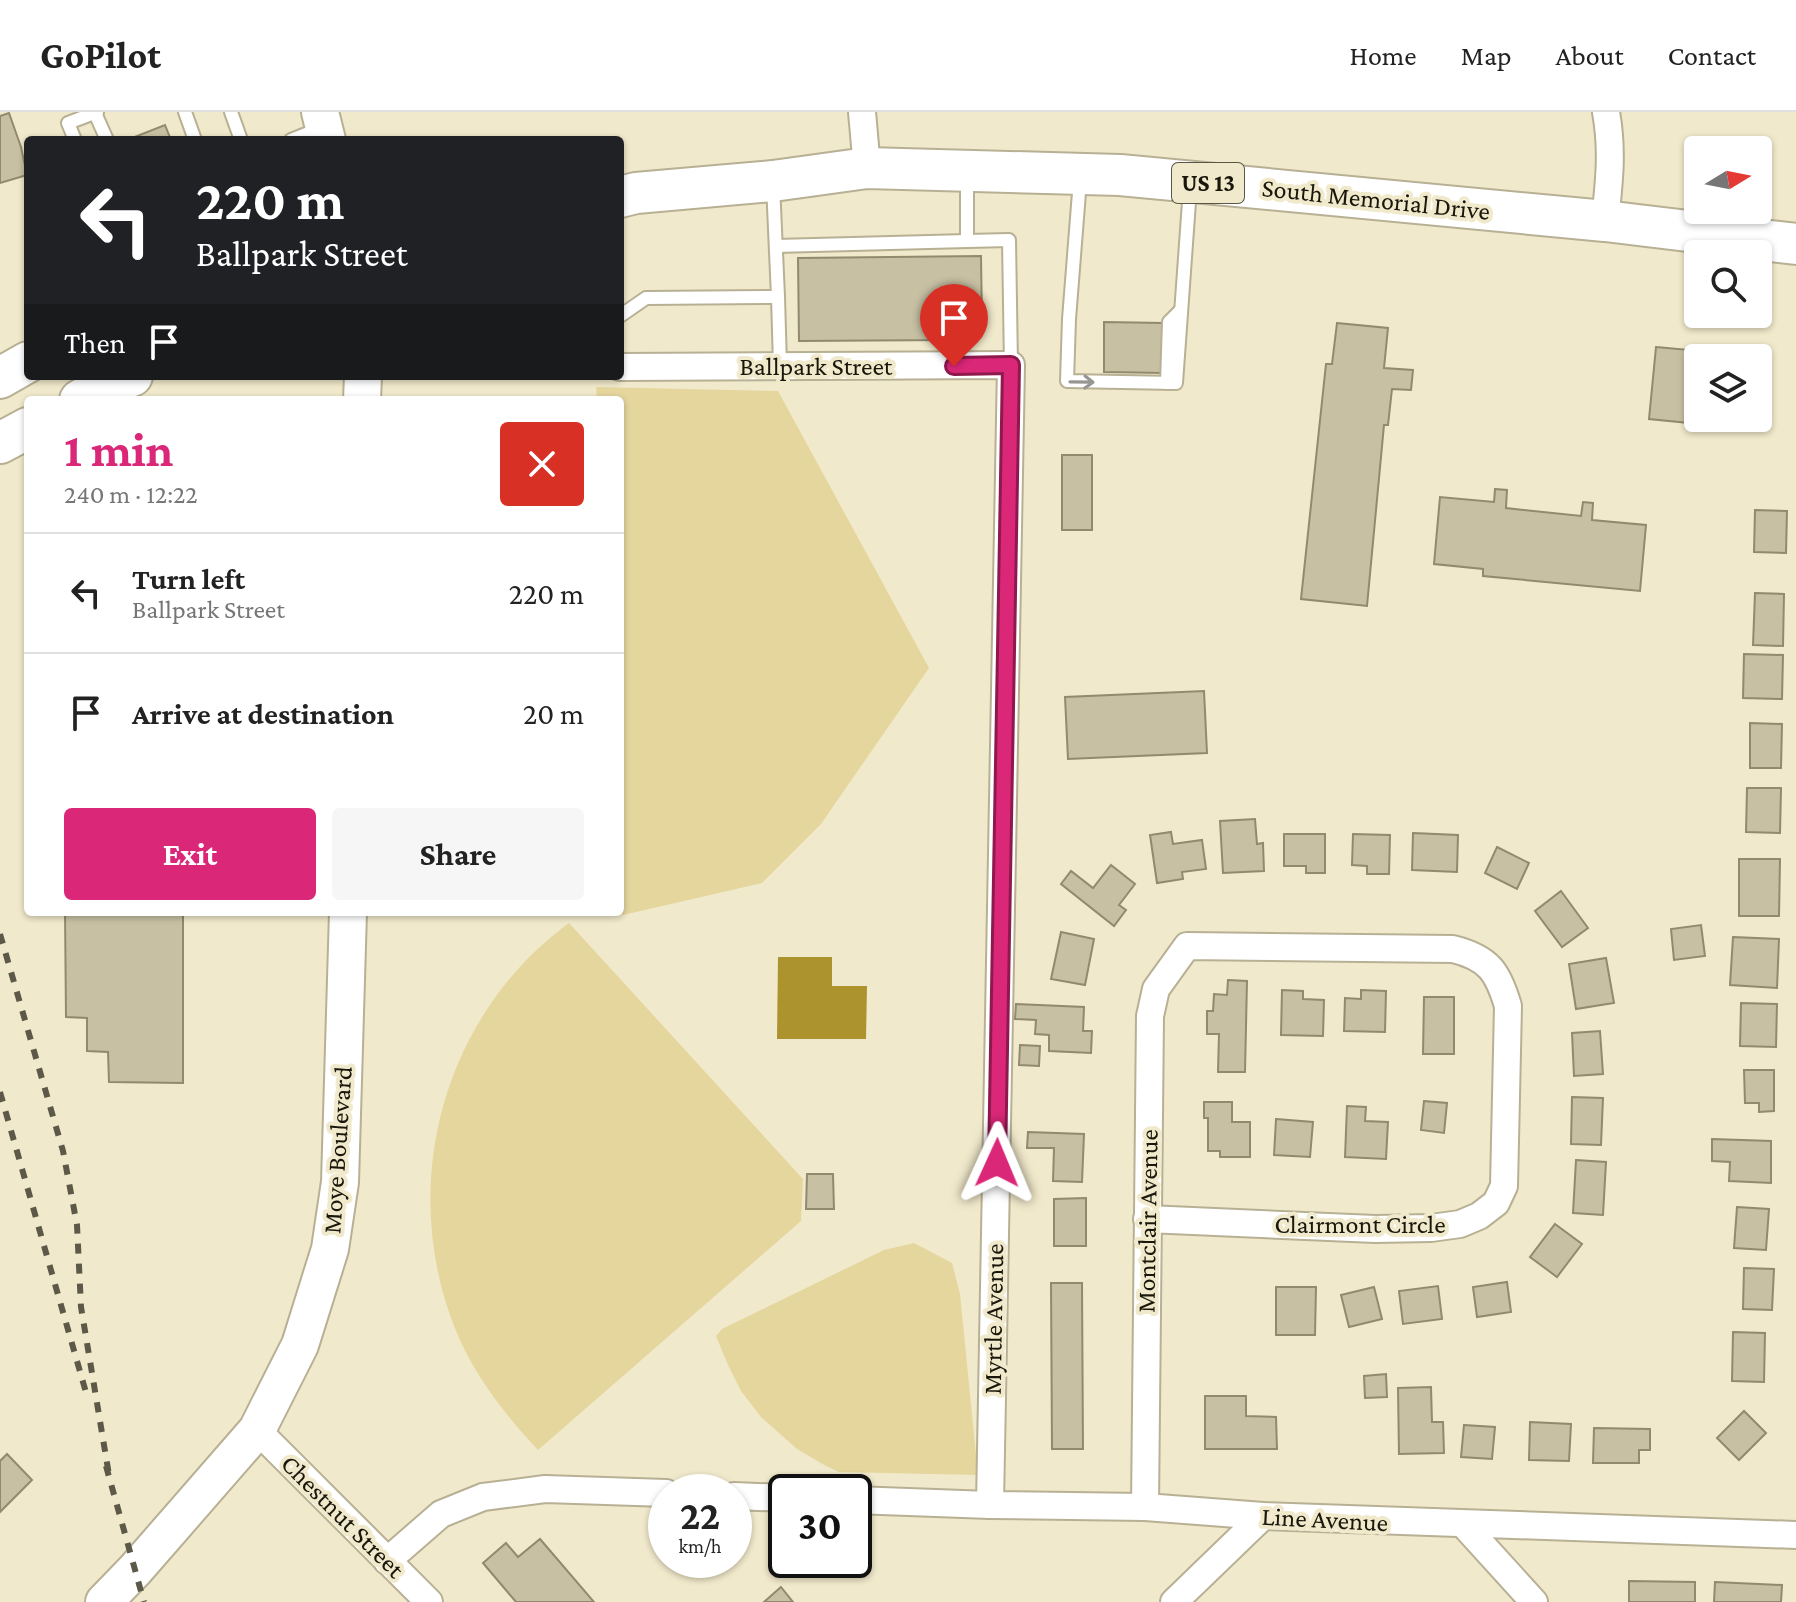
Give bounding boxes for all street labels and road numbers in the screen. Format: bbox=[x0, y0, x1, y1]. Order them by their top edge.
road number: US 13 bbox=[1172, 163, 1244, 203]
street label: South Memorial Drive bbox=[1260, 173, 1492, 226]
street label: Ballpark Street bbox=[740, 352, 893, 381]
street label: Moye Boulevard bbox=[317, 1065, 358, 1235]
street label: Montclair Avenue bbox=[1131, 1129, 1164, 1313]
street label: Clairmont Circle bbox=[1274, 1210, 1446, 1239]
street label: Myrtle Avenue bbox=[978, 1243, 1009, 1395]
street label: Chestnut Street bbox=[275, 1449, 410, 1584]
street label: Line Avenue bbox=[1261, 1502, 1389, 1537]

